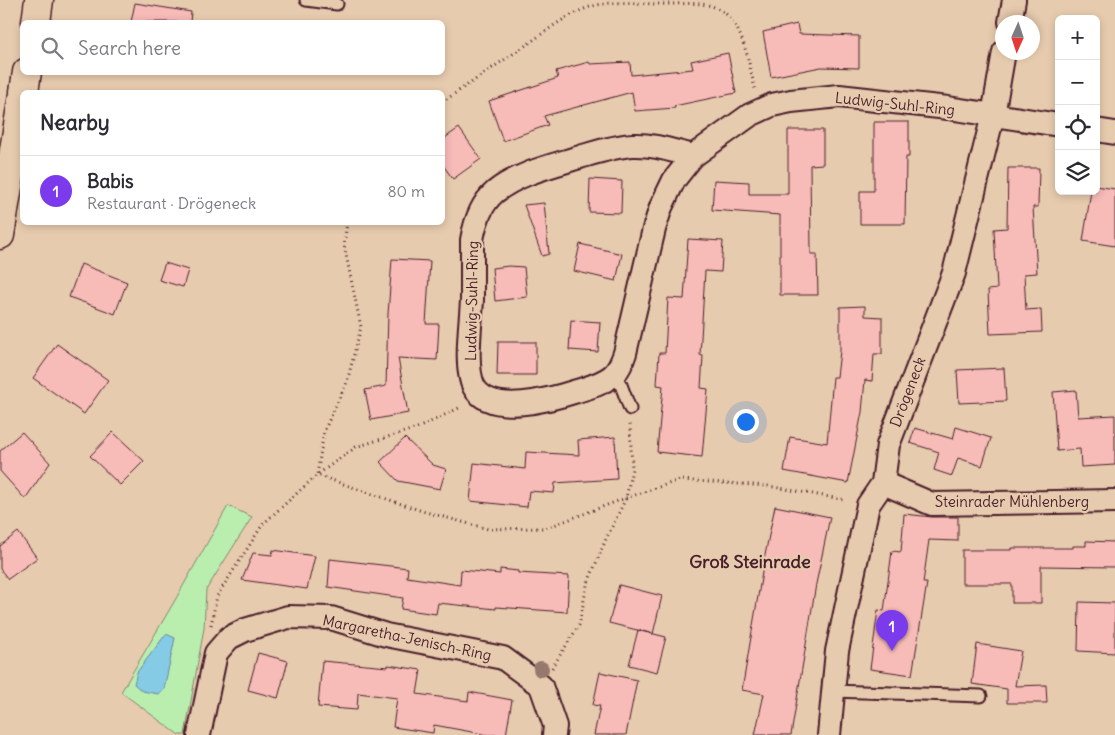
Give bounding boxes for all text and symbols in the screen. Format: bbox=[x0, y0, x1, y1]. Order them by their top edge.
north arrow bbox=[995, 15, 1040, 60]
map controls bbox=[1055, 15, 1100, 195]
button: + bbox=[1055, 15, 1100, 60]
search box bbox=[20, 20, 445, 75]
icon: search bbox=[38, 34, 66, 62]
text: Search here bbox=[78, 36, 181, 60]
button: − bbox=[1055, 60, 1100, 105]
street label: Ludwig-Suhl-Ring bbox=[834, 88, 956, 119]
button: locate bbox=[1055, 105, 1100, 150]
text: Nearby bbox=[40, 109, 110, 136]
button: layers bbox=[1055, 150, 1100, 195]
text: Babis bbox=[87, 169, 134, 193]
text: 1 bbox=[53, 181, 59, 201]
text: 80 m bbox=[387, 181, 425, 201]
text: Restaurant · Drögeneck bbox=[87, 193, 256, 213]
street label: Ludwig-Suhl-Ring bbox=[461, 241, 482, 361]
street label: Drögeneck bbox=[885, 354, 930, 430]
your location bbox=[733, 409, 759, 435]
street label: Steinrader Mühlenberg bbox=[935, 492, 1089, 511]
district label: Groß Steinrade bbox=[689, 550, 811, 573]
street label: Margaretha-Jenisch-Ring bbox=[321, 610, 493, 665]
pin: 1 bbox=[876, 610, 908, 651]

